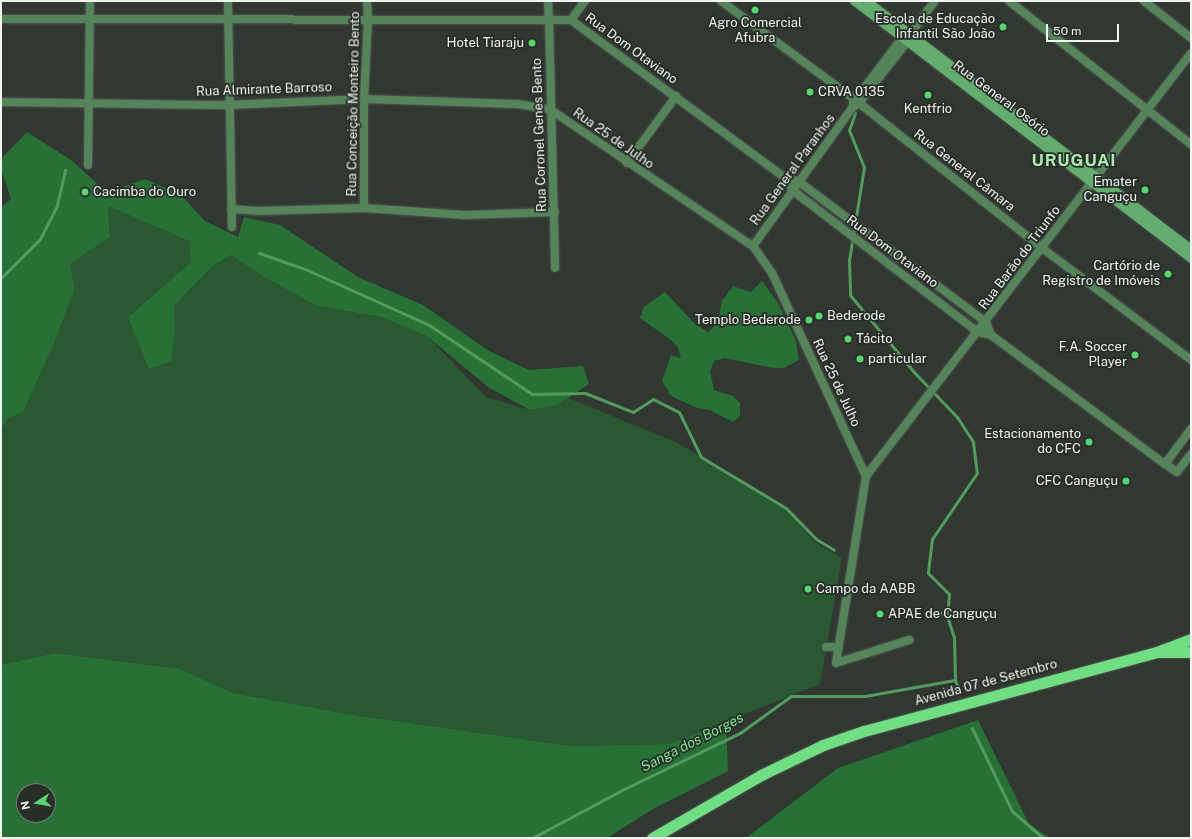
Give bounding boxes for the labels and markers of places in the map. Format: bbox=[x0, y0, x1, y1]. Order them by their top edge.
marker: Agro Comercial Afubra bbox=[750, 5, 760, 15]
place label: Escola de Educação Infantil São João bbox=[875, 12, 995, 43]
place label: Agro Comercial Afubra bbox=[708, 16, 802, 47]
marker: Escola de Educação Infantil São João bbox=[998, 22, 1008, 32]
place label: Hotel Tiaraju bbox=[447, 35, 524, 51]
marker: Hotel Tiaraju bbox=[527, 38, 537, 48]
place label: CRVA 0135 bbox=[818, 84, 885, 100]
marker: CRVA 0135 bbox=[805, 87, 815, 97]
marker: Kentfrio bbox=[923, 90, 933, 100]
place label: Kentfrio bbox=[904, 101, 952, 117]
place label: Emater Canguçu bbox=[1083, 175, 1137, 206]
place label: Cacimba do Ouro bbox=[93, 184, 196, 200]
marker: Emater Canguçu bbox=[1140, 185, 1150, 195]
marker: Cacimba do Ouro bbox=[80, 187, 90, 197]
place label: Cartório de Registro de Imóveis bbox=[1042, 259, 1160, 290]
marker: Cartório de Registro de Imóveis bbox=[1163, 269, 1173, 279]
place label: Bederode bbox=[827, 308, 886, 324]
marker: Bederode bbox=[814, 311, 824, 321]
place label: Templo Bederode bbox=[695, 312, 801, 328]
marker: Templo Bederode bbox=[804, 315, 814, 325]
place label: Tácito bbox=[856, 331, 893, 347]
marker: Tácito bbox=[843, 334, 853, 344]
place label: F.A. Soccer Player bbox=[1059, 340, 1127, 371]
marker: F.A. Soccer Player bbox=[1130, 350, 1140, 360]
place label: particular bbox=[868, 351, 927, 367]
marker: particular bbox=[855, 354, 865, 364]
place label: Estacionamento do CFC bbox=[984, 427, 1081, 458]
marker: Estacionamento do CFC bbox=[1084, 437, 1094, 447]
place label: CFC Canguçu bbox=[1036, 473, 1118, 489]
marker: CFC Canguçu bbox=[1121, 476, 1131, 486]
place label: Campo da AABB bbox=[816, 581, 916, 597]
marker: Campo da AABB bbox=[803, 584, 813, 594]
place label: APAE de Canguçu bbox=[888, 606, 997, 622]
marker: APAE de Canguçu bbox=[875, 609, 885, 619]

